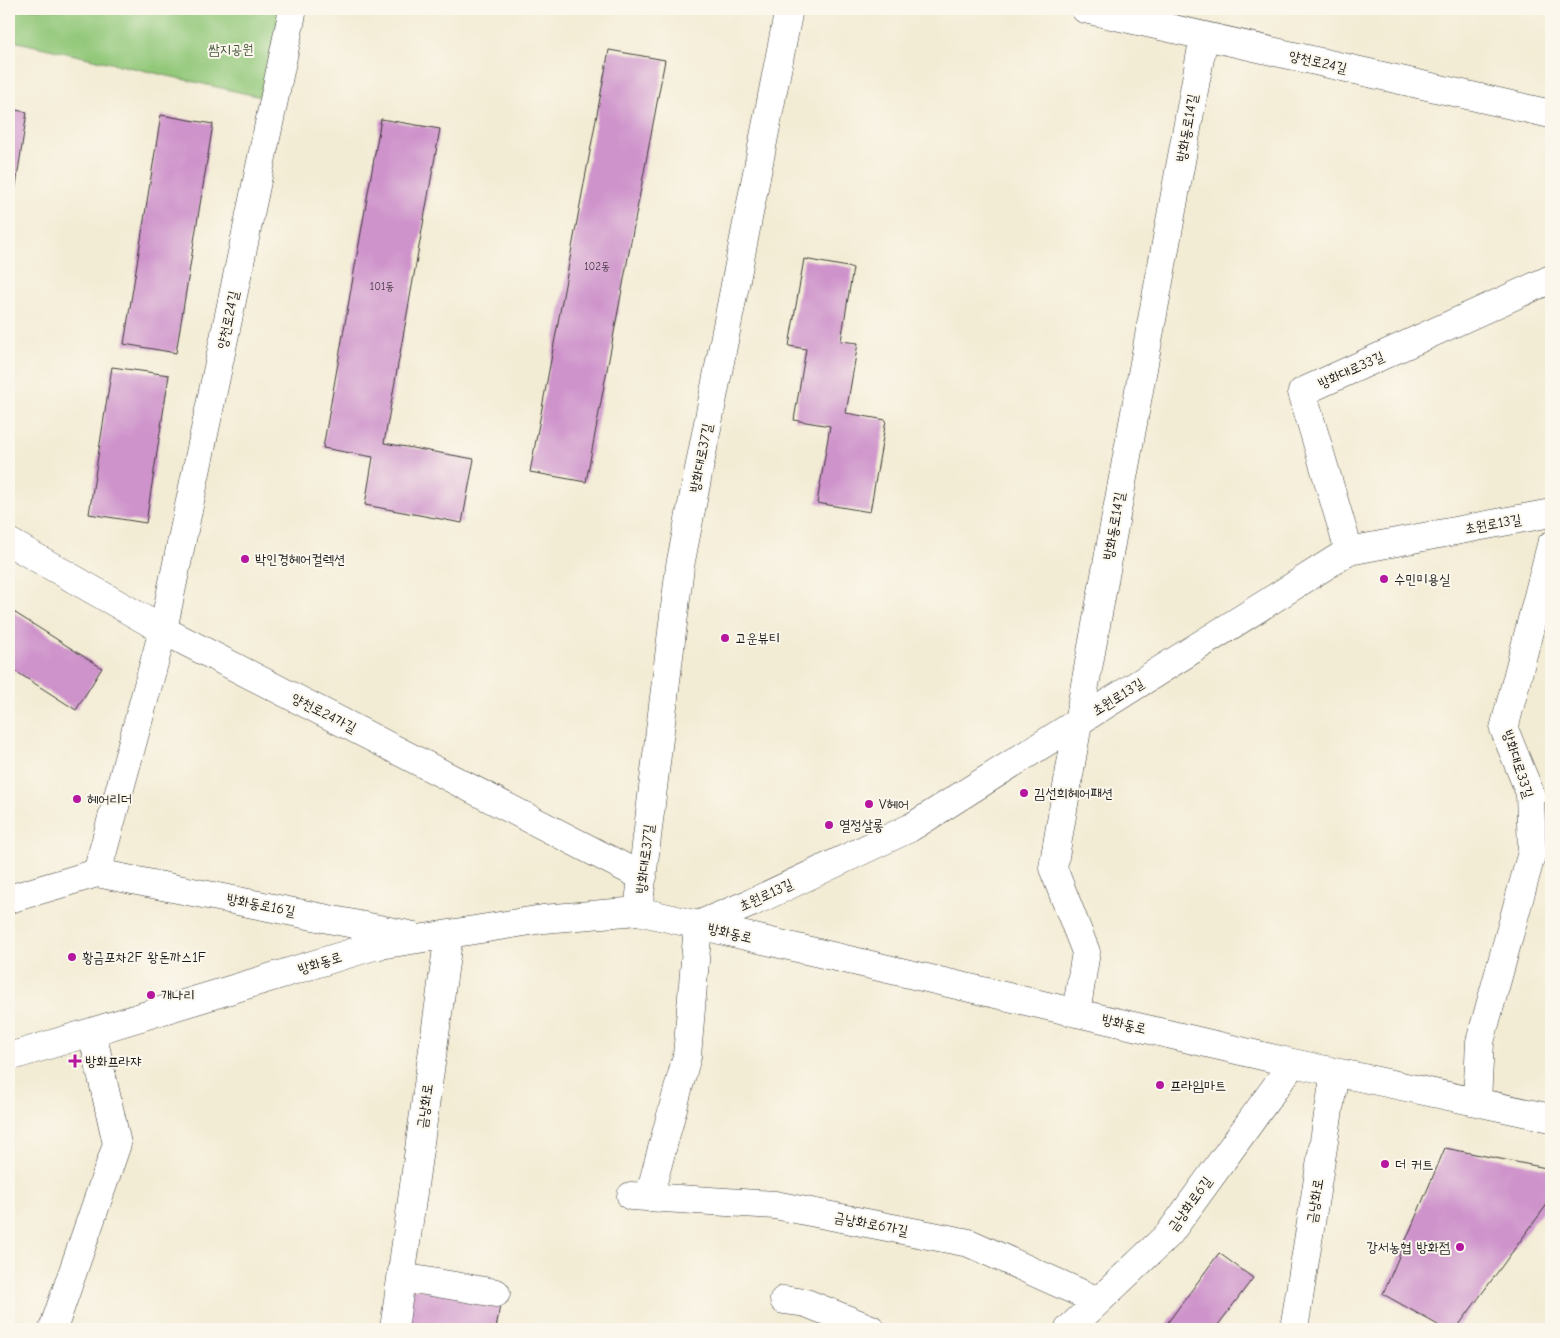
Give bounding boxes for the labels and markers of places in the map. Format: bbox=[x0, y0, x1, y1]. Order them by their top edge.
place label: 박인경헤어컬렉션 bbox=[255, 551, 345, 568]
marker: 박인경헤어컬렉션 bbox=[239, 553, 251, 565]
place label: 수민미용실 bbox=[1394, 571, 1450, 588]
marker: 수민미용실 bbox=[1378, 573, 1390, 585]
place label: 고운뷰티 bbox=[735, 630, 780, 647]
marker: 고운뷰티 bbox=[719, 632, 731, 644]
place label: 김선희헤어패션 bbox=[1034, 785, 1113, 802]
marker: 김선희헤어패션 bbox=[1018, 787, 1030, 799]
place label: 헤어리더 bbox=[87, 791, 132, 808]
marker: 헤어리더 bbox=[71, 793, 83, 805]
place label: V헤어 bbox=[879, 796, 909, 813]
marker: V헤어 bbox=[863, 798, 875, 810]
place label: 열정살롱 bbox=[839, 817, 884, 834]
marker: 열정살롱 bbox=[823, 819, 835, 831]
place label: 황금포차2F 왕돈까스1F bbox=[82, 949, 206, 966]
marker: 황금포차2F 왕돈까스1F bbox=[66, 951, 78, 963]
place label: 개나리 bbox=[161, 987, 195, 1004]
marker: 개나리 bbox=[145, 989, 157, 1001]
place label: 방화프라쟈 bbox=[85, 1053, 142, 1070]
marker: 방화프라쟈 bbox=[69, 1055, 81, 1067]
place label: 프라임마트 bbox=[1170, 1077, 1226, 1094]
marker: 프라임마트 bbox=[1154, 1079, 1166, 1091]
place label: 더 커트 bbox=[1395, 1156, 1433, 1173]
marker: 더 커트 bbox=[1379, 1158, 1391, 1170]
place label: 강서농협 방화점 bbox=[1366, 1239, 1450, 1256]
marker: 강서농협 방화점 bbox=[1454, 1241, 1466, 1253]

